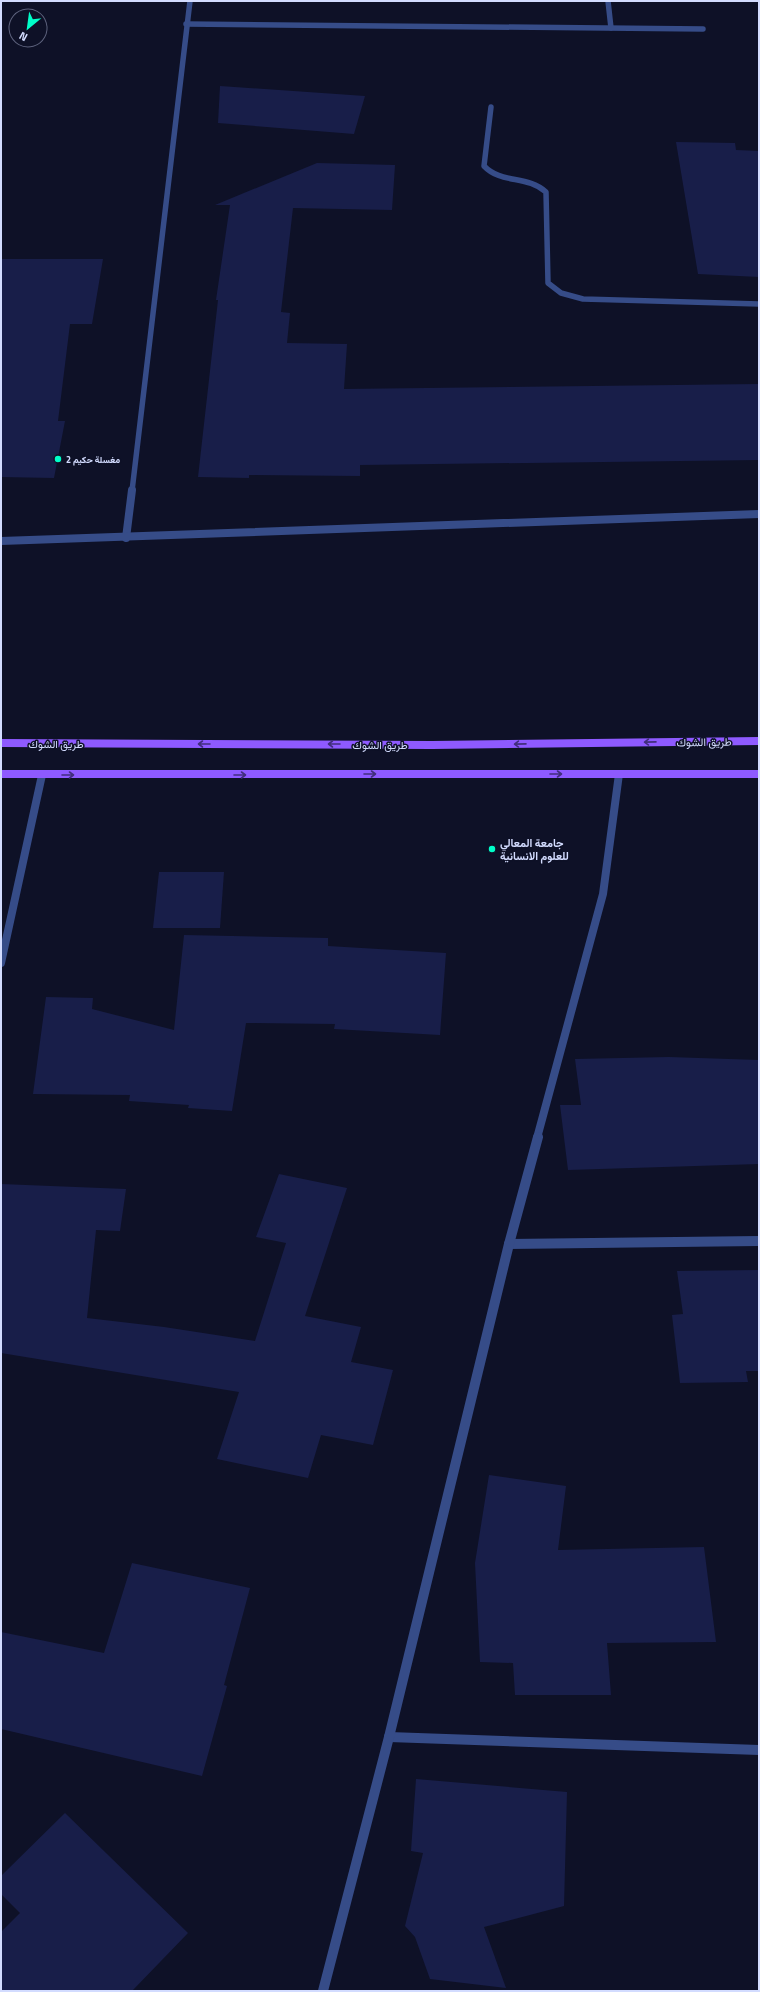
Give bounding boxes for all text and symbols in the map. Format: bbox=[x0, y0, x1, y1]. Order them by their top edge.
north arrow bbox=[8, 8, 48, 48]
text: N bbox=[16, 28, 30, 46]
place label: مغسلة حكيم 2 bbox=[66, 453, 120, 466]
marker: مغسلة حكيم 2 bbox=[53, 454, 63, 464]
street label: طريق الشوك bbox=[676, 734, 732, 750]
street label: طريق الشوك bbox=[28, 736, 84, 752]
street label: طريق الشوك bbox=[352, 737, 408, 753]
one-way arrow bbox=[644, 738, 657, 746]
one-way arrow bbox=[198, 740, 211, 748]
one-way arrow bbox=[328, 740, 341, 748]
one-way arrow bbox=[514, 740, 527, 748]
one-way arrow bbox=[363, 770, 376, 778]
one-way arrow bbox=[549, 770, 562, 778]
one-way arrow bbox=[61, 771, 74, 779]
one-way arrow bbox=[233, 771, 246, 779]
place label: جامعة المعالي للعلوم الانسانية bbox=[500, 835, 569, 864]
marker: جامعة المعالي للعلوم الانسانية bbox=[487, 844, 497, 854]

